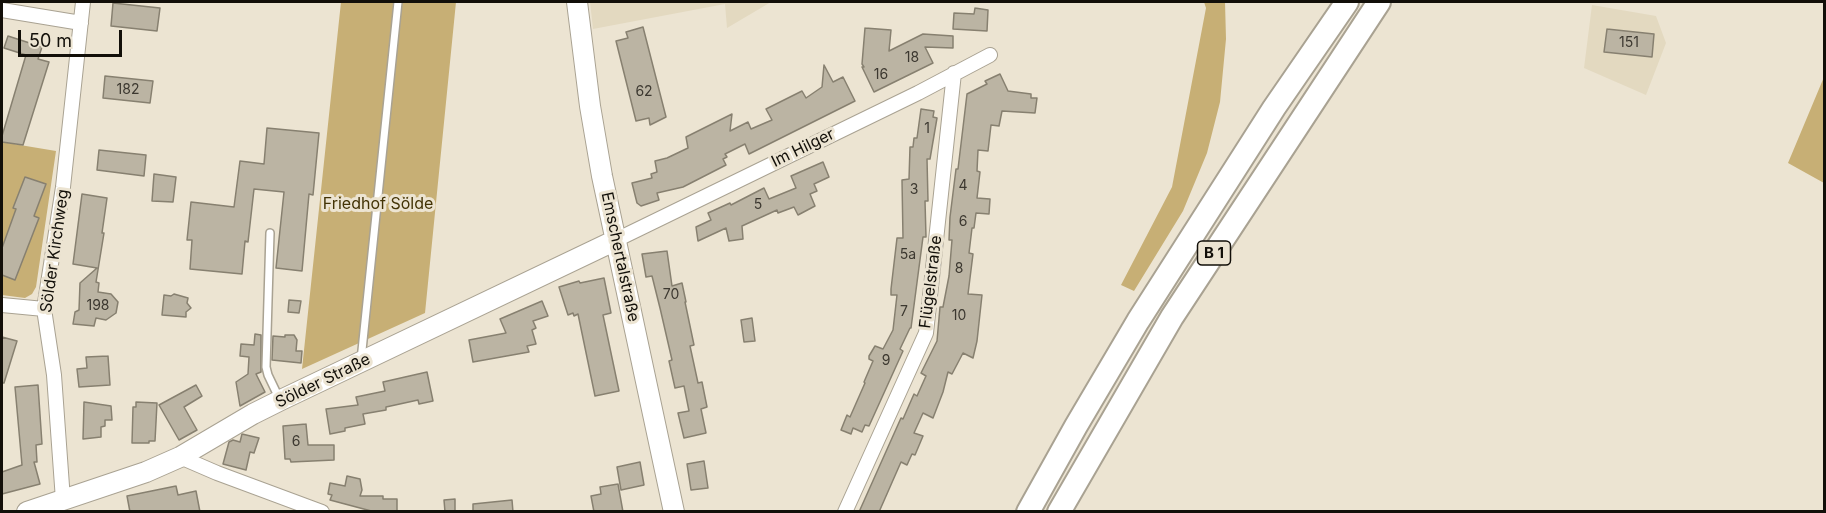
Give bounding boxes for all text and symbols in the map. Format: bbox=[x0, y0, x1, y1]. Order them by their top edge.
scale bar bbox=[21, 18, 124, 56]
text: 50 m bbox=[29, 30, 72, 51]
house number: 151 bbox=[1619, 35, 1639, 51]
house number: 18 bbox=[905, 50, 919, 66]
house number: 16 bbox=[874, 67, 888, 83]
house number: 182 bbox=[117, 82, 139, 98]
house number: 62 bbox=[635, 84, 653, 100]
house number: 1 bbox=[924, 121, 930, 137]
street label: Im Hilger bbox=[768, 125, 838, 171]
house number: 4 bbox=[958, 178, 968, 194]
house number: 3 bbox=[910, 182, 918, 198]
street label: Sölder Kirchweg bbox=[37, 188, 73, 314]
street label: Emschertalstraße bbox=[597, 190, 643, 324]
park label: Friedhof Sölde bbox=[323, 194, 433, 214]
house number: 5 bbox=[754, 197, 762, 213]
house number: 6 bbox=[959, 214, 967, 230]
street label: Flügelstraße bbox=[916, 234, 946, 330]
road number: B 1 bbox=[1198, 241, 1230, 265]
house number: 5a bbox=[900, 247, 916, 263]
house number: 8 bbox=[955, 261, 963, 277]
house number: 70 bbox=[663, 287, 679, 303]
house number: 198 bbox=[86, 298, 110, 314]
house number: 7 bbox=[900, 304, 908, 320]
house number: 10 bbox=[952, 308, 966, 324]
street label: Sölder Straße bbox=[272, 350, 374, 412]
house number: 9 bbox=[882, 353, 890, 369]
house number: 6 bbox=[292, 434, 300, 450]

